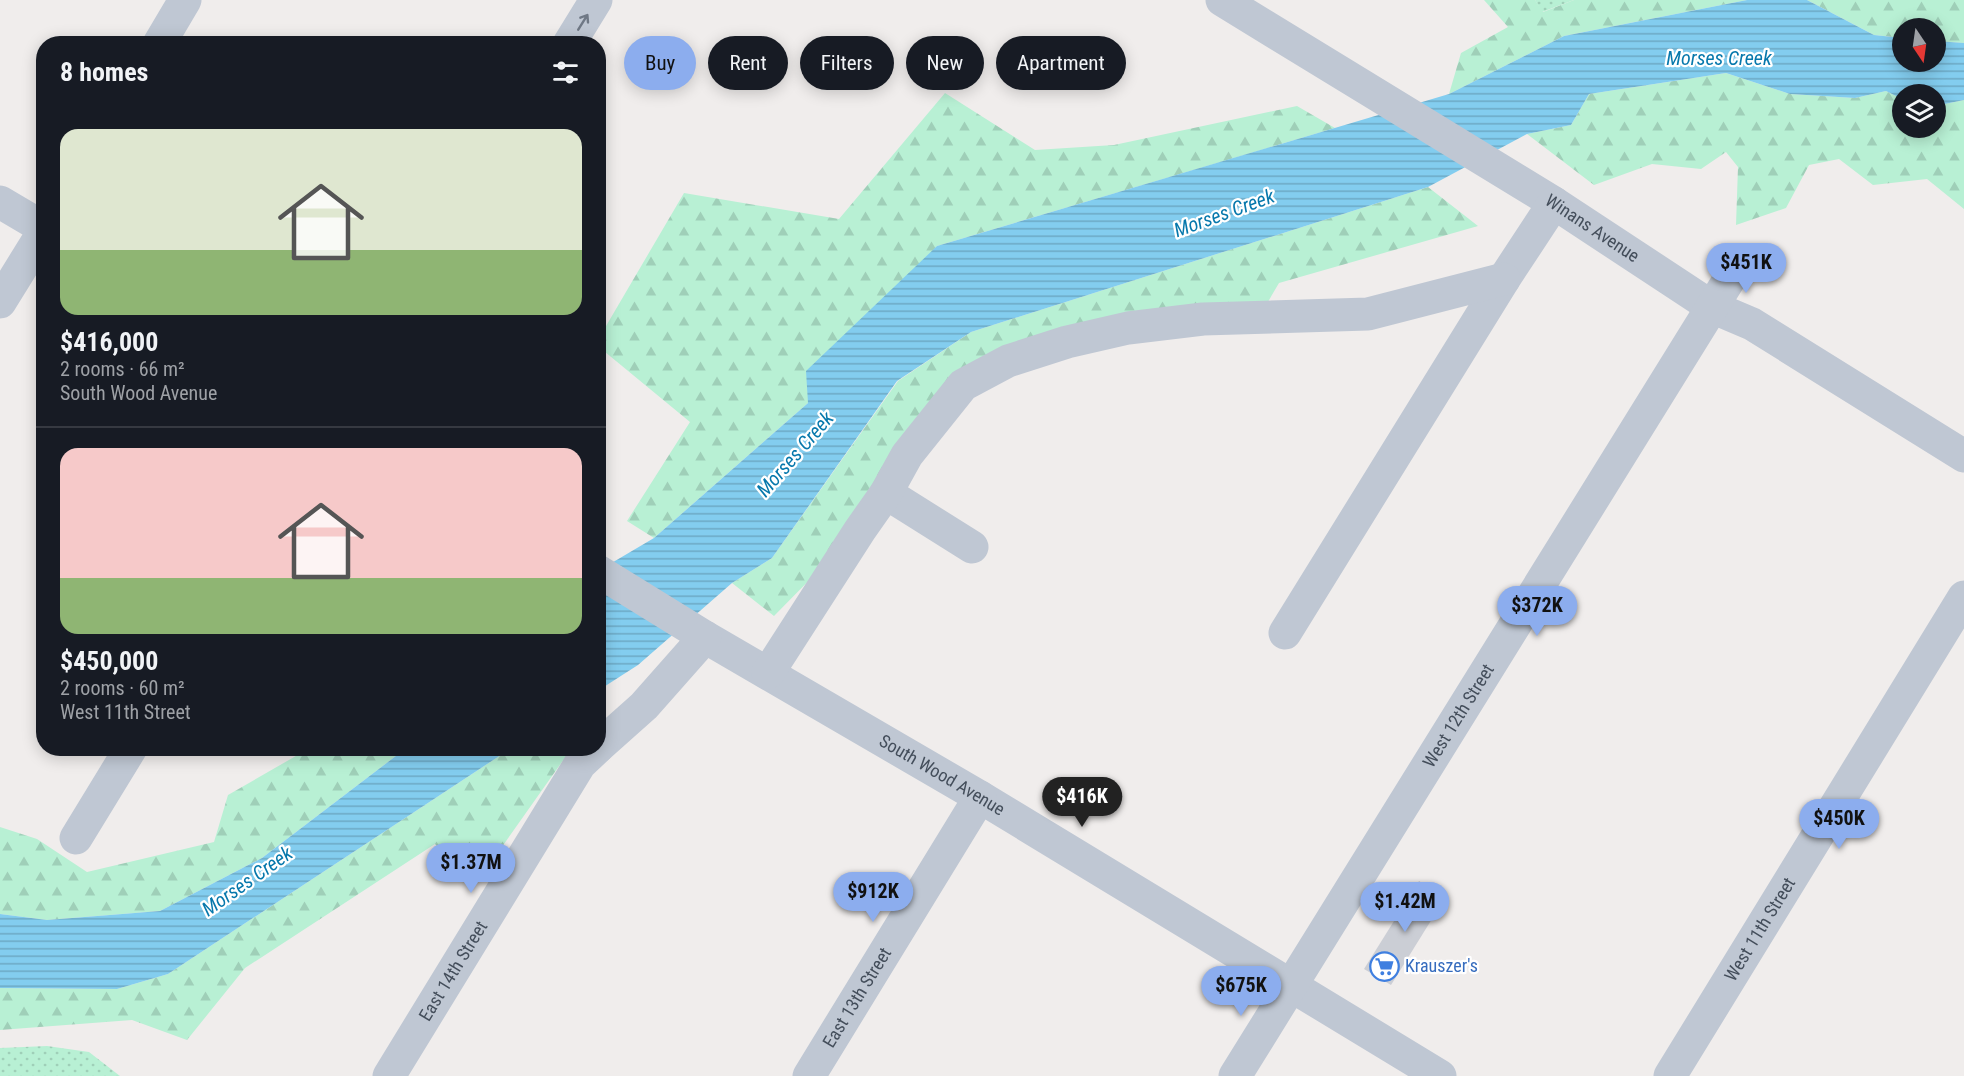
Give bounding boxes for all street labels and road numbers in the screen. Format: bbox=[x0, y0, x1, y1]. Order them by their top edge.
street label: Winans Avenue bbox=[1542, 189, 1644, 266]
street label: West 12th Street bbox=[1418, 660, 1498, 771]
street label: South Wood Avenue bbox=[876, 730, 1009, 820]
street label: West 11th Street bbox=[1720, 873, 1799, 985]
street label: East 14th Street bbox=[414, 917, 491, 1025]
street label: East 13th Street bbox=[818, 943, 895, 1051]

